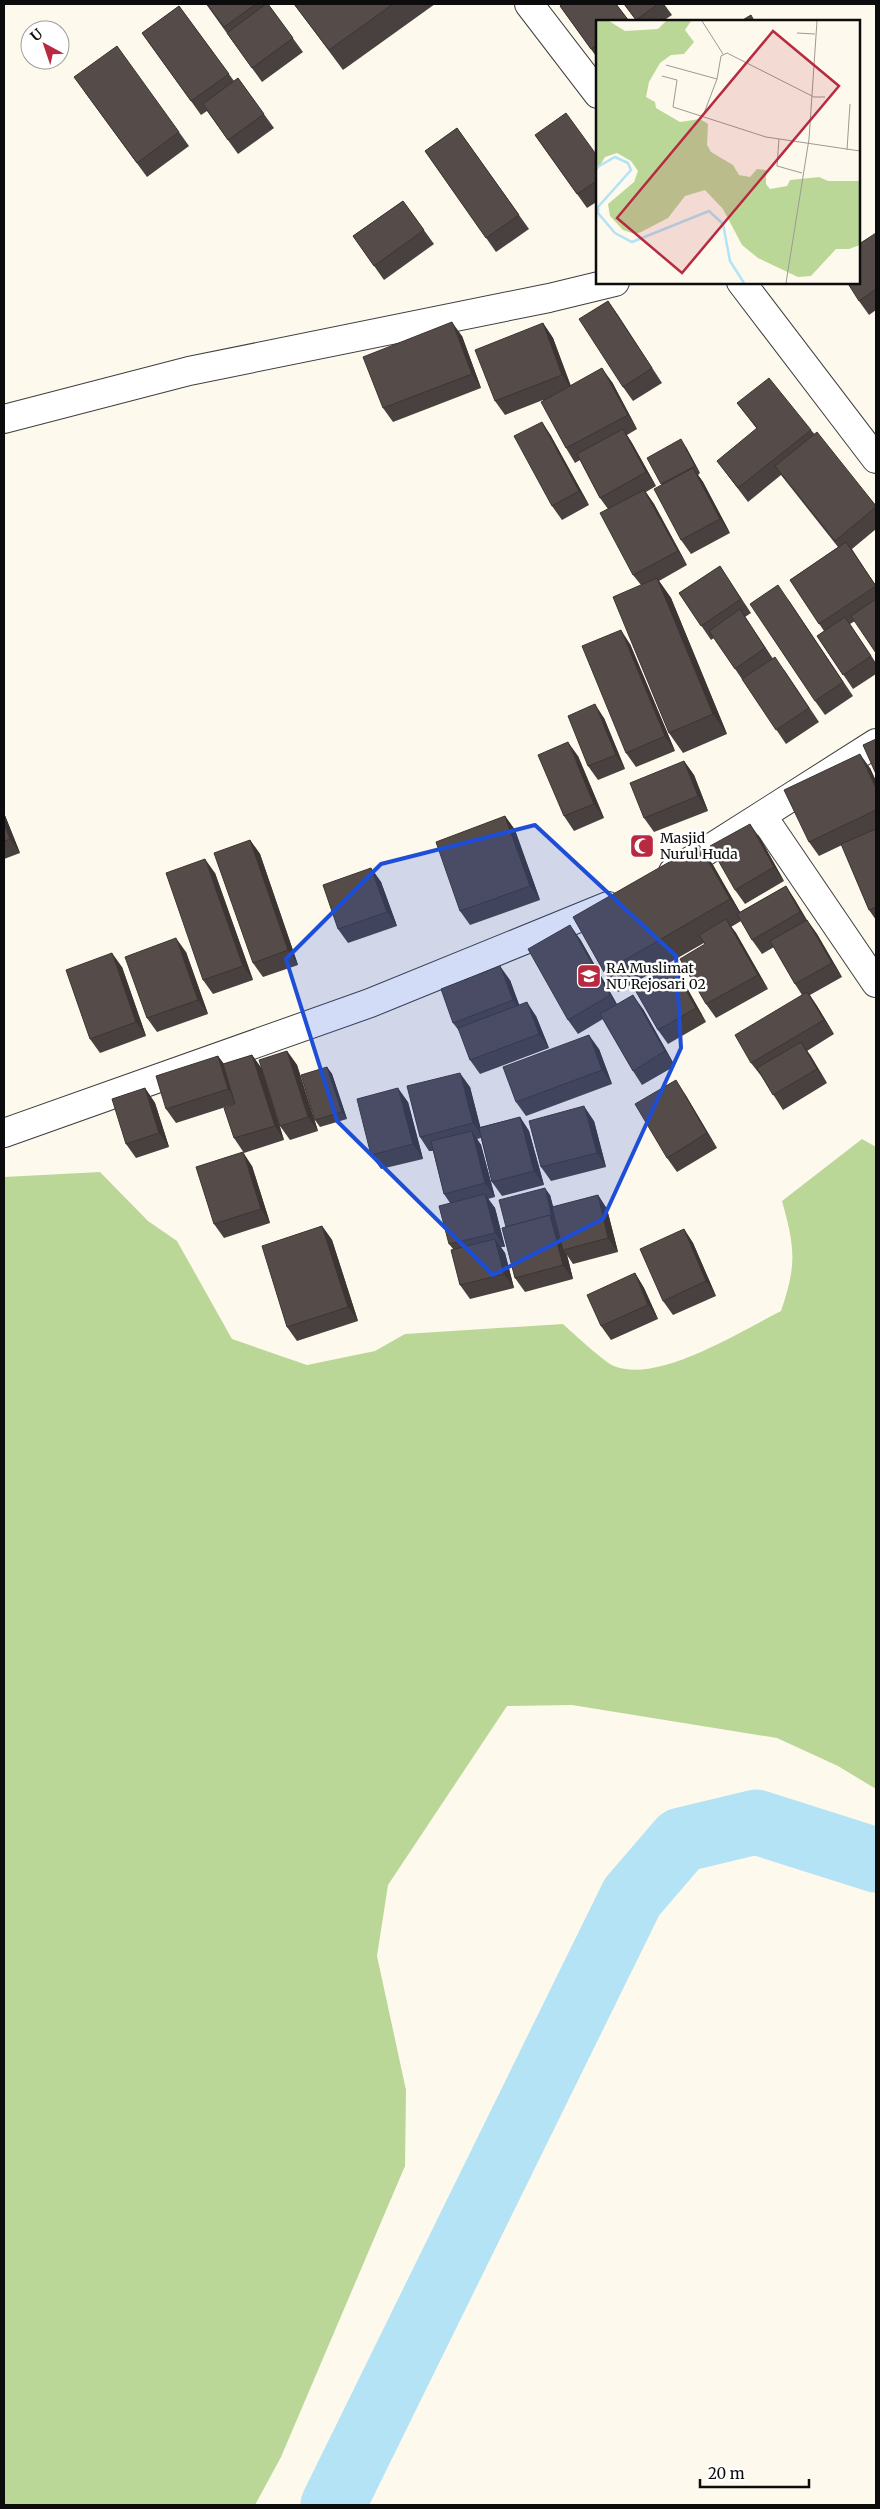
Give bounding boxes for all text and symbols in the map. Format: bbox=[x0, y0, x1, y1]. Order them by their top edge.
north arrow bbox=[20, 20, 70, 70]
inset map bbox=[596, 20, 860, 284]
text: U bbox=[27, 24, 47, 45]
place label: Masjid Nurul Huda bbox=[660, 829, 738, 863]
mosque icon: Masjid Nurul Huda bbox=[629, 833, 655, 859]
place label: RA Muslimat NU Rejosari 02 bbox=[606, 959, 706, 993]
school or university icon: RA Muslimat NU Rejosari 02 bbox=[576, 963, 602, 989]
scale bar bbox=[700, 2456, 809, 2488]
text: 20 m bbox=[708, 2464, 745, 2483]

